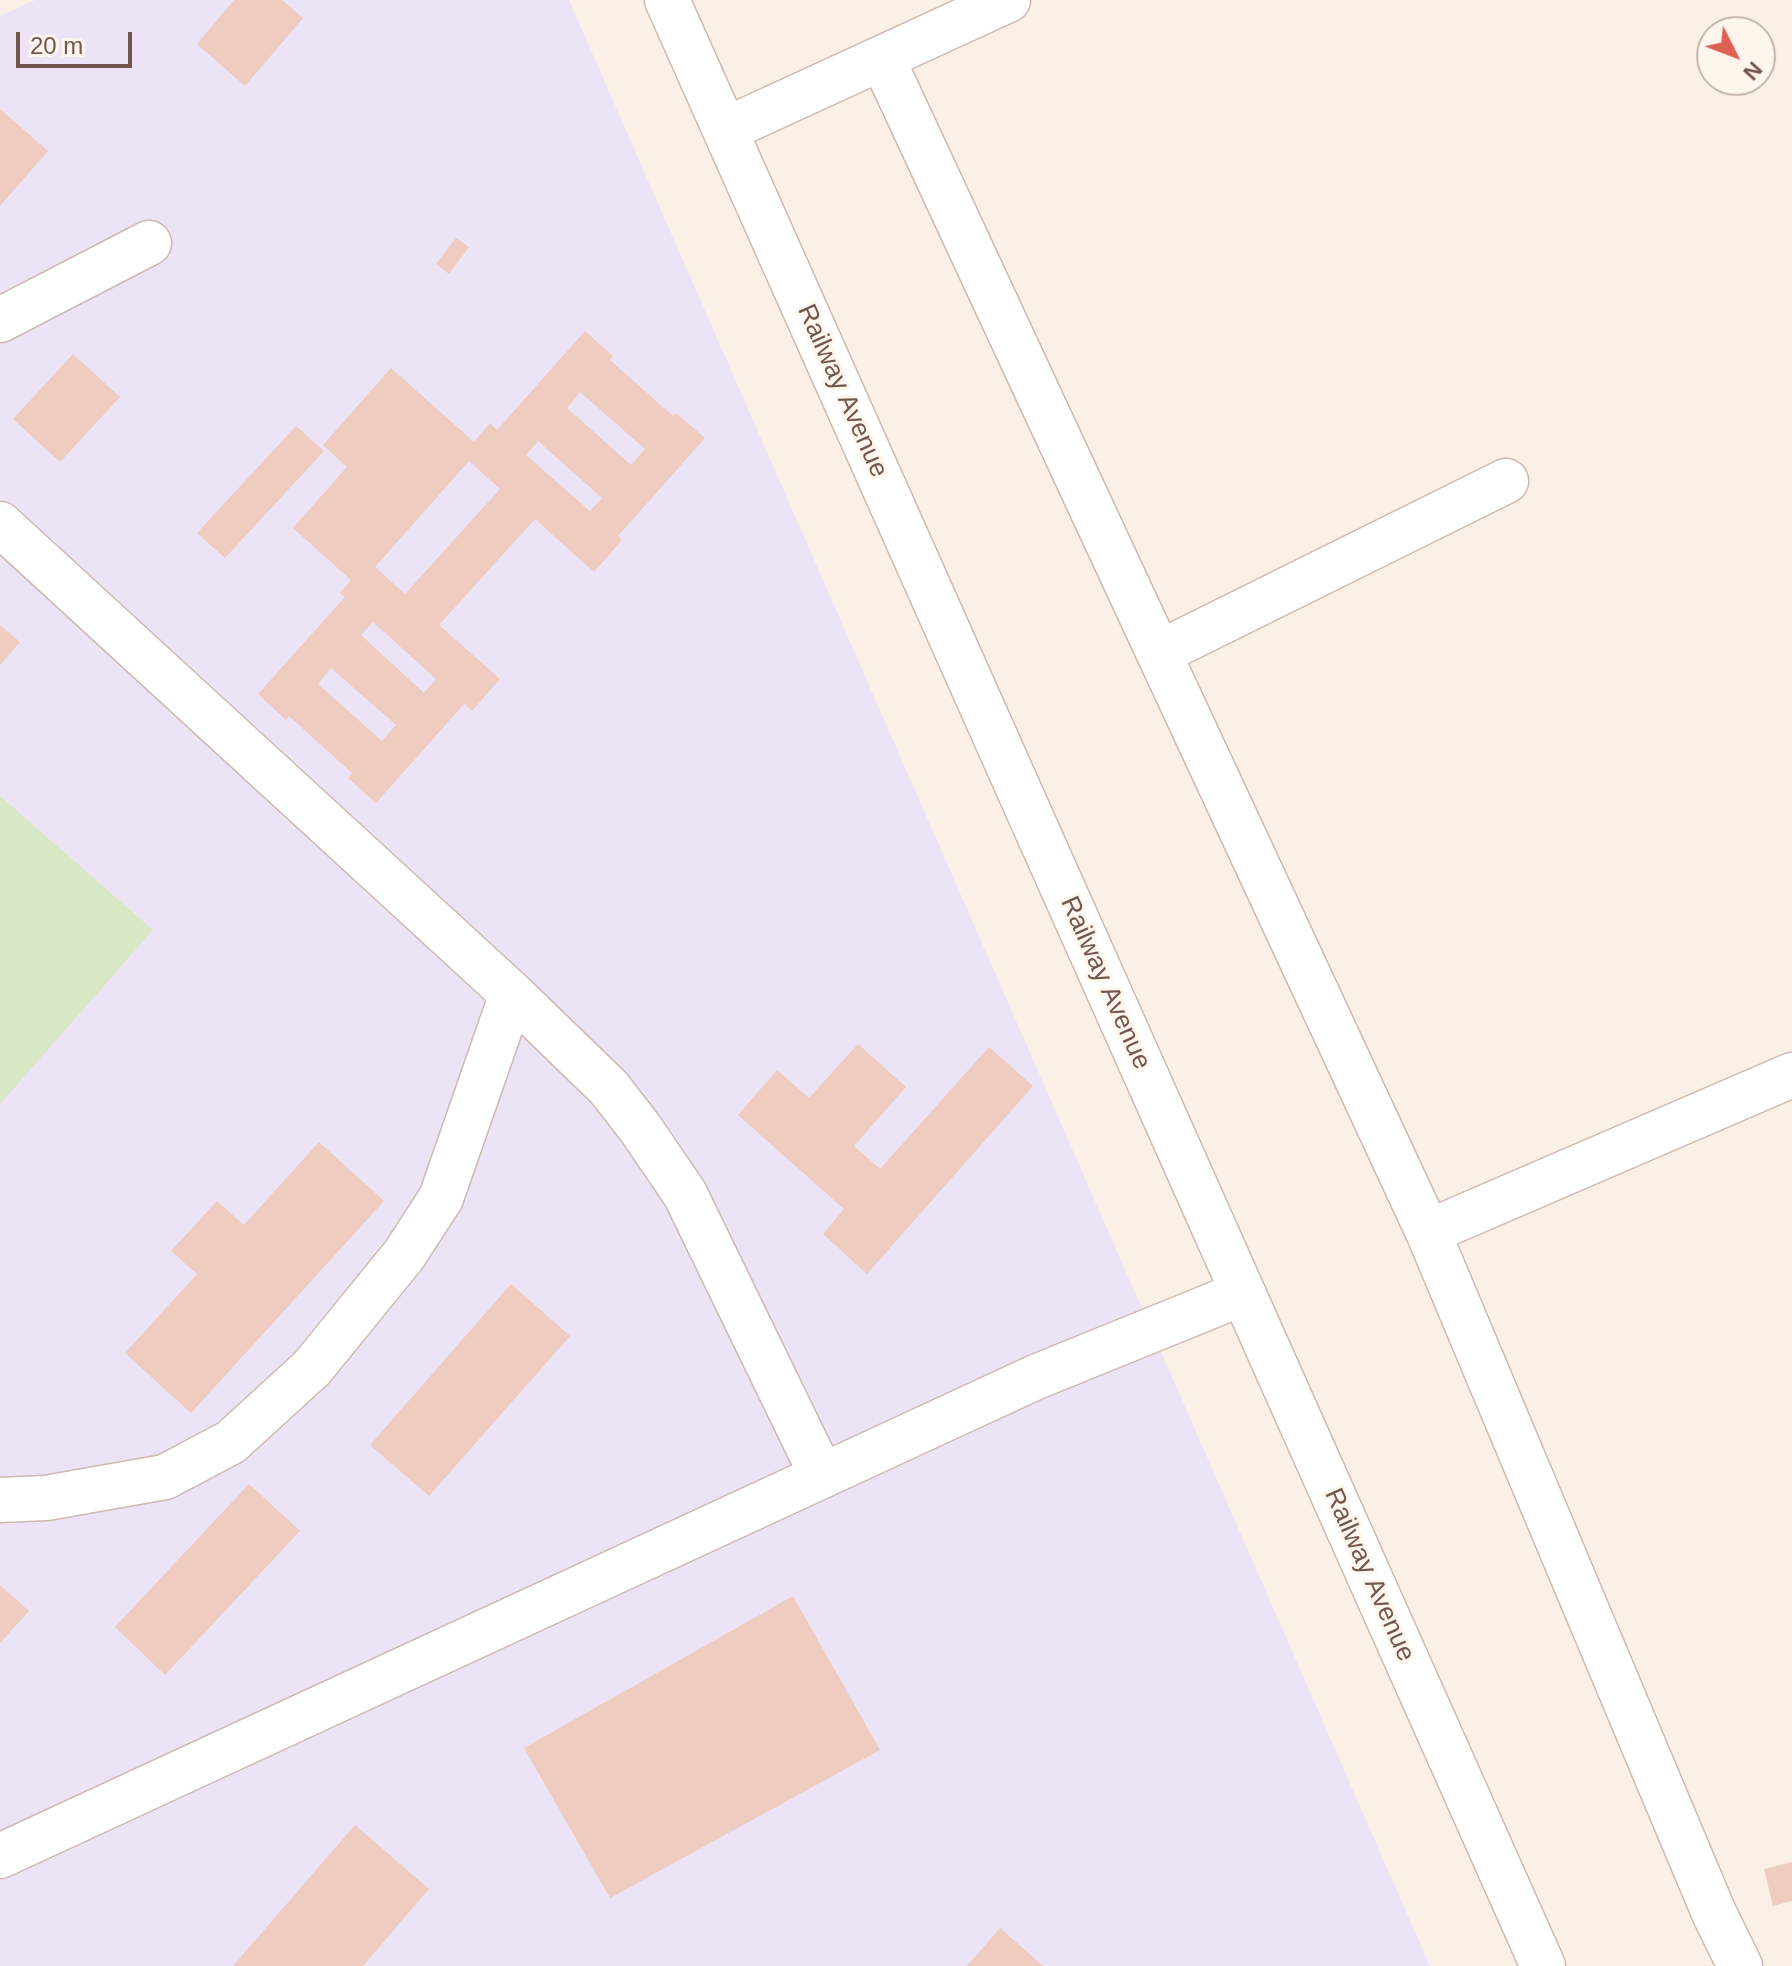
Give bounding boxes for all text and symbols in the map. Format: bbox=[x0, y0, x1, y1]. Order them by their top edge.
scale bar bbox=[20, 16, 136, 66]
north arrow bbox=[1696, 16, 1776, 96]
text: 20 m bbox=[30, 32, 83, 59]
text: N bbox=[1738, 57, 1767, 85]
street label: Railway Avenue bbox=[790, 300, 894, 482]
street label: Railway Avenue bbox=[1053, 892, 1157, 1074]
street label: Railway Avenue bbox=[1317, 1484, 1421, 1666]

